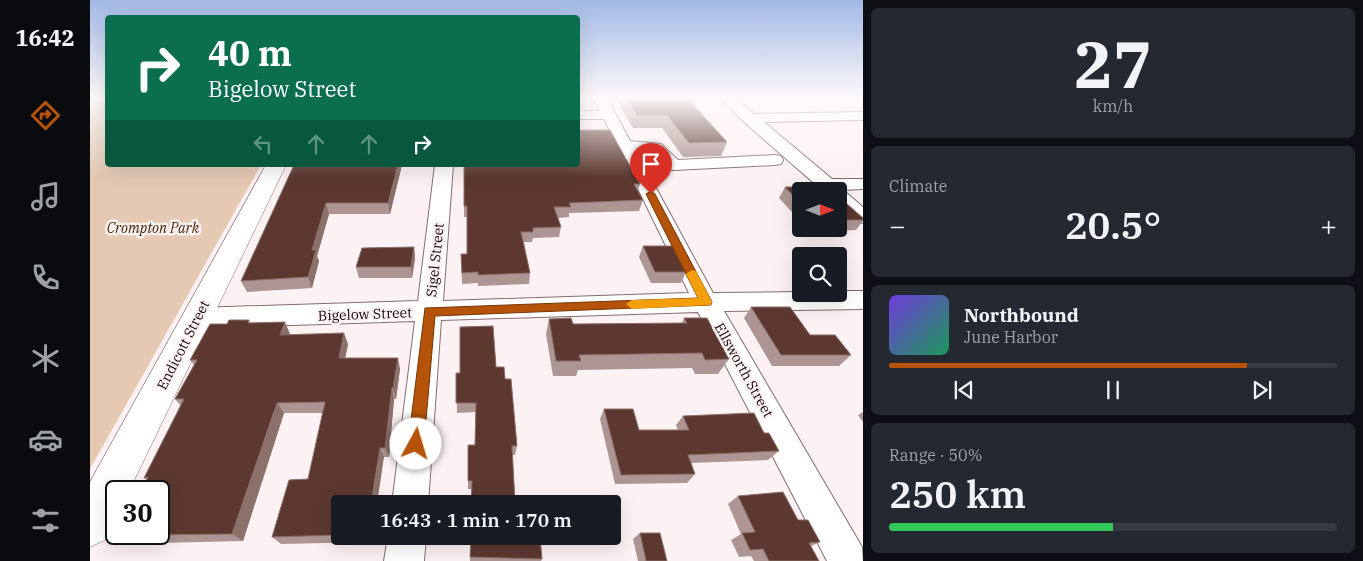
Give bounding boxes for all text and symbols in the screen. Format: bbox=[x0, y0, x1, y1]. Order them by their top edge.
text: 27 bbox=[1074, 21, 1152, 106]
text: 16:42 bbox=[15, 23, 75, 52]
text: 40 m bbox=[208, 30, 292, 76]
icon: right bbox=[125, 35, 190, 100]
text: Bigelow Street bbox=[208, 74, 356, 103]
text: km/h bbox=[1093, 96, 1133, 116]
icon: directions bbox=[28, 98, 63, 133]
icon: left bbox=[249, 130, 277, 158]
icon: ahead bbox=[302, 130, 330, 158]
icon: ahead bbox=[355, 130, 383, 158]
icon: right bbox=[408, 130, 436, 158]
pin bbox=[630, 143, 672, 194]
icon: arrive bbox=[637, 150, 665, 178]
text: Climate bbox=[889, 176, 947, 196]
icon: music bbox=[28, 179, 63, 214]
north arrow bbox=[792, 182, 848, 238]
map controls bbox=[792, 182, 847, 302]
text: 20.5° bbox=[1065, 200, 1161, 249]
text: − bbox=[889, 207, 906, 244]
text: + bbox=[1320, 207, 1337, 244]
park label: Crompton Park bbox=[107, 219, 200, 237]
street label: Sigel Street bbox=[422, 222, 448, 298]
button: search bbox=[792, 247, 847, 302]
icon: phone bbox=[28, 260, 63, 295]
street label: Endicott Street bbox=[153, 297, 213, 393]
street label: Bigelow Street bbox=[318, 303, 412, 325]
text: Northbound bbox=[964, 303, 1079, 327]
street label: Ellsworth Street bbox=[711, 320, 777, 421]
text: June Harbor bbox=[964, 327, 1058, 347]
icon: climate bbox=[28, 341, 63, 376]
icon: previous bbox=[950, 376, 978, 404]
icon: pause bbox=[1099, 376, 1127, 404]
icon: next bbox=[1248, 376, 1276, 404]
position arrow bbox=[389, 417, 441, 469]
icon: car bbox=[28, 422, 63, 457]
text: Range · 50% bbox=[889, 445, 982, 465]
text: 250 km bbox=[889, 469, 1026, 518]
speed limit sign: 30 bbox=[105, 480, 170, 545]
icon: filters bbox=[28, 503, 63, 538]
text: 16:43 · 1 min · 170 m bbox=[380, 508, 572, 532]

